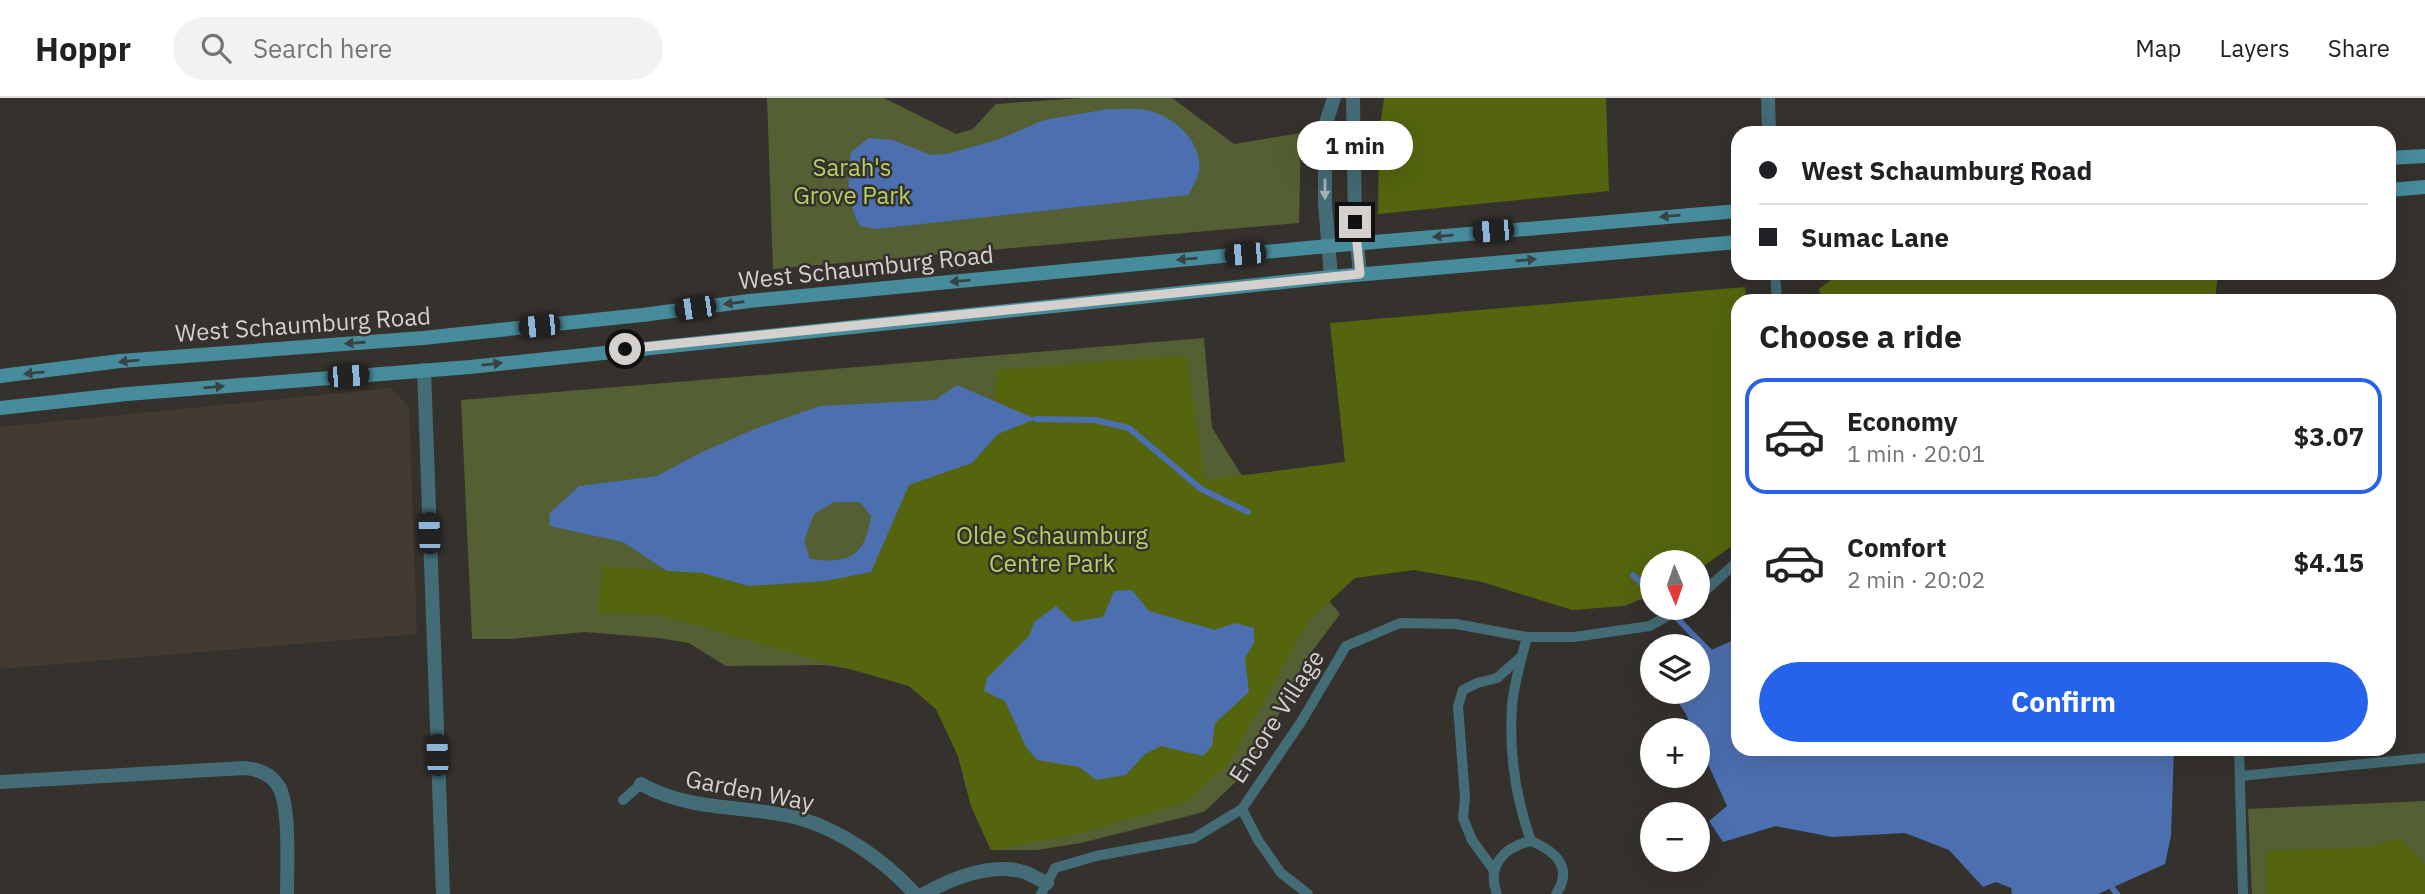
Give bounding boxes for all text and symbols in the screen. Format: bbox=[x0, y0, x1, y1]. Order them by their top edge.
search box bbox=[173, 17, 663, 80]
text: Hoppr bbox=[35, 27, 131, 70]
icon: search bbox=[197, 29, 235, 67]
text: Search here bbox=[253, 31, 392, 65]
text: Map bbox=[2135, 32, 2182, 64]
text: Layers bbox=[2220, 32, 2290, 64]
text: Share bbox=[2328, 32, 2390, 64]
callout: 1 min bbox=[1297, 121, 1413, 170]
text: 1 min bbox=[1325, 130, 1385, 160]
park label: Sarah's Grove Park bbox=[793, 151, 911, 211]
text: West Schaumburg Road bbox=[1801, 153, 2092, 187]
one-way arrow bbox=[1319, 179, 1331, 201]
route end bbox=[1339, 206, 1371, 238]
one-way arrow bbox=[1659, 211, 1681, 222]
car bbox=[1472, 219, 1515, 243]
text: Sumac Lane bbox=[1801, 220, 1949, 254]
one-way arrow bbox=[1432, 231, 1454, 242]
street label: West Schaumburg Road bbox=[737, 238, 995, 296]
car bbox=[1224, 242, 1267, 266]
one-way arrow bbox=[1176, 254, 1198, 265]
one-way arrow bbox=[1515, 254, 1537, 265]
one-way arrow bbox=[949, 276, 971, 287]
car bbox=[673, 295, 718, 321]
one-way arrow bbox=[723, 298, 745, 309]
street label: West Schaumburg Road bbox=[174, 299, 432, 349]
car bbox=[518, 313, 561, 339]
text: Choose a ride bbox=[1759, 315, 1962, 357]
route start bbox=[609, 333, 641, 365]
one-way arrow bbox=[344, 338, 366, 349]
one-way arrow bbox=[117, 356, 139, 367]
one-way arrow bbox=[481, 359, 503, 370]
car bbox=[327, 364, 370, 388]
one-way arrow bbox=[23, 368, 45, 379]
one-way arrow bbox=[203, 381, 225, 392]
text: Economy bbox=[1847, 404, 1958, 438]
icon: car bbox=[1763, 405, 1826, 468]
text: $3.07 bbox=[2294, 419, 2364, 453]
text: 1 min · 20:01 bbox=[1847, 438, 1985, 468]
car bbox=[418, 512, 441, 554]
park label: Olde Schaumburg Centre Park bbox=[956, 519, 1148, 579]
text: Comfort bbox=[1847, 530, 1946, 564]
icon: car bbox=[1763, 531, 1826, 594]
text: $4.15 bbox=[2294, 545, 2364, 579]
north arrow bbox=[1640, 550, 1710, 620]
map controls bbox=[1640, 550, 1710, 872]
text: 2 min · 20:02 bbox=[1847, 564, 1985, 594]
button: layers bbox=[1640, 634, 1710, 704]
street label: Encore Village bbox=[1221, 643, 1331, 789]
button: Confirm bbox=[1759, 662, 2368, 742]
button: + bbox=[1640, 718, 1710, 788]
car bbox=[426, 734, 449, 776]
street label: Garden Way bbox=[683, 762, 817, 818]
button: − bbox=[1640, 802, 1710, 872]

